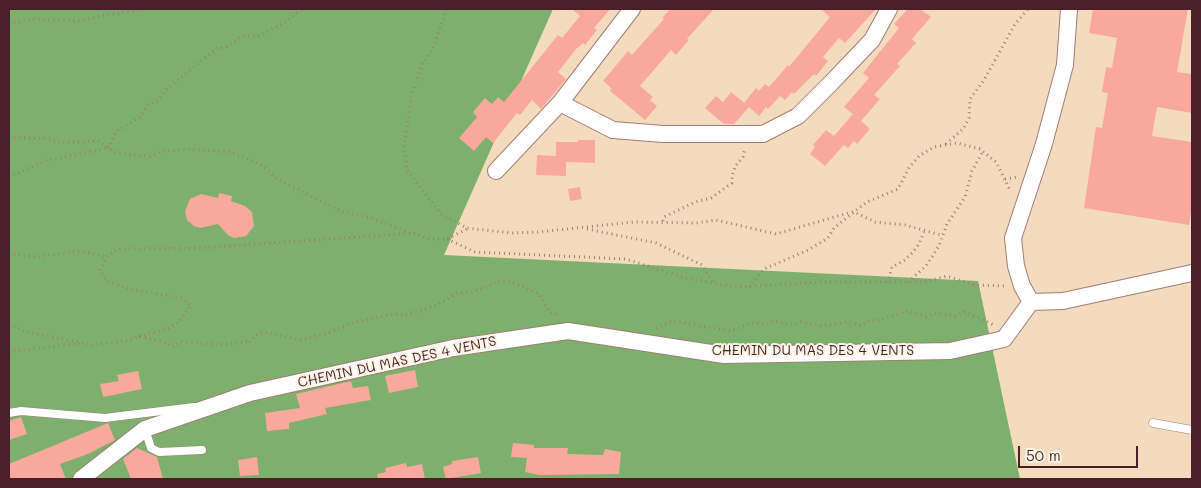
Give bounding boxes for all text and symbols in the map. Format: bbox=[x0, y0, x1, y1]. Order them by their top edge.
street label: CHEMIN DU MAS DES 4 VENTS bbox=[296, 333, 498, 391]
street label: CHEMIN DU MAS DES 4 VENTS bbox=[712, 343, 914, 359]
scale bar bbox=[1021, 436, 1141, 468]
text: 50 m bbox=[1026, 445, 1061, 465]

